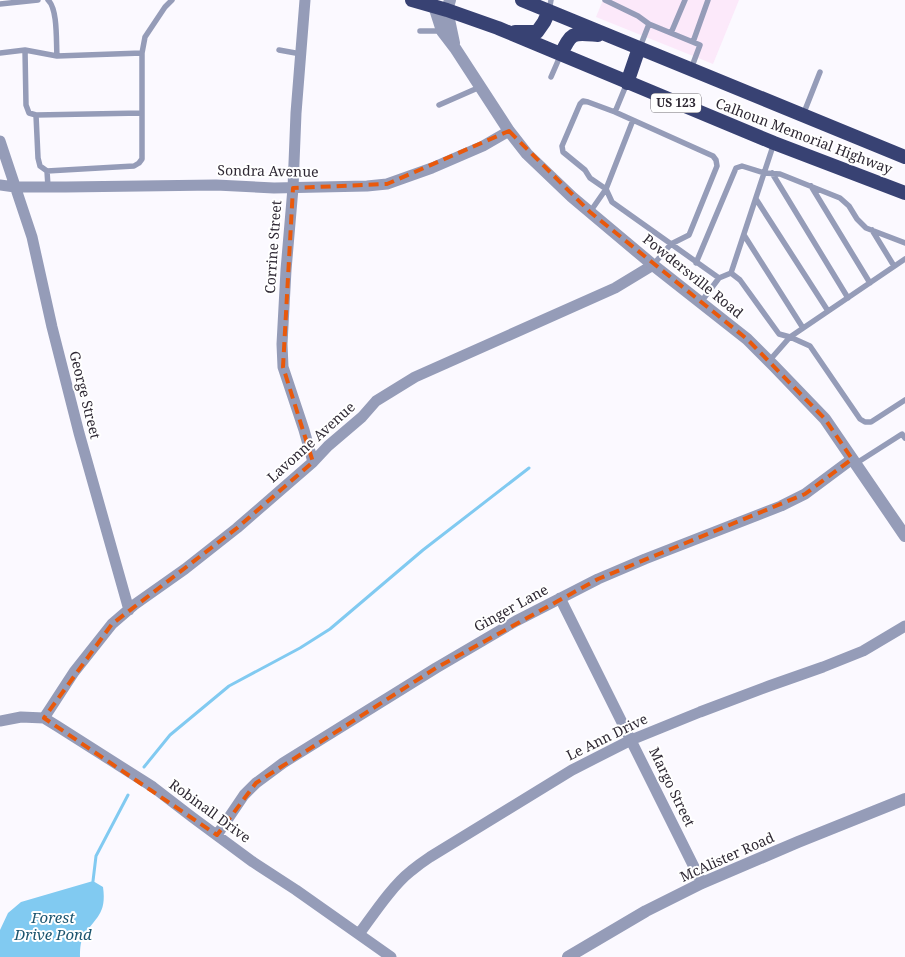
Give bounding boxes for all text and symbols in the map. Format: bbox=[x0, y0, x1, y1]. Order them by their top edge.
street label: Calhoun Memorial Highway bbox=[713, 93, 895, 178]
road number: US 123 bbox=[651, 94, 701, 112]
street label: Sondra Avenue bbox=[217, 160, 319, 181]
street label: Corrine Street bbox=[260, 200, 285, 294]
street label: Powdersville Road bbox=[639, 229, 748, 322]
street label: George Street bbox=[65, 349, 106, 441]
street label: Lavonne Avenue bbox=[263, 397, 359, 486]
street label: Ginger Lane bbox=[470, 579, 551, 636]
street label: Le Ann Drive bbox=[563, 709, 651, 764]
street label: Margo Street bbox=[645, 744, 700, 830]
street label: Robinall Drive bbox=[166, 775, 255, 847]
street label: McAlister Road bbox=[677, 827, 777, 886]
water label: Forest Drive Pond bbox=[13, 907, 92, 944]

